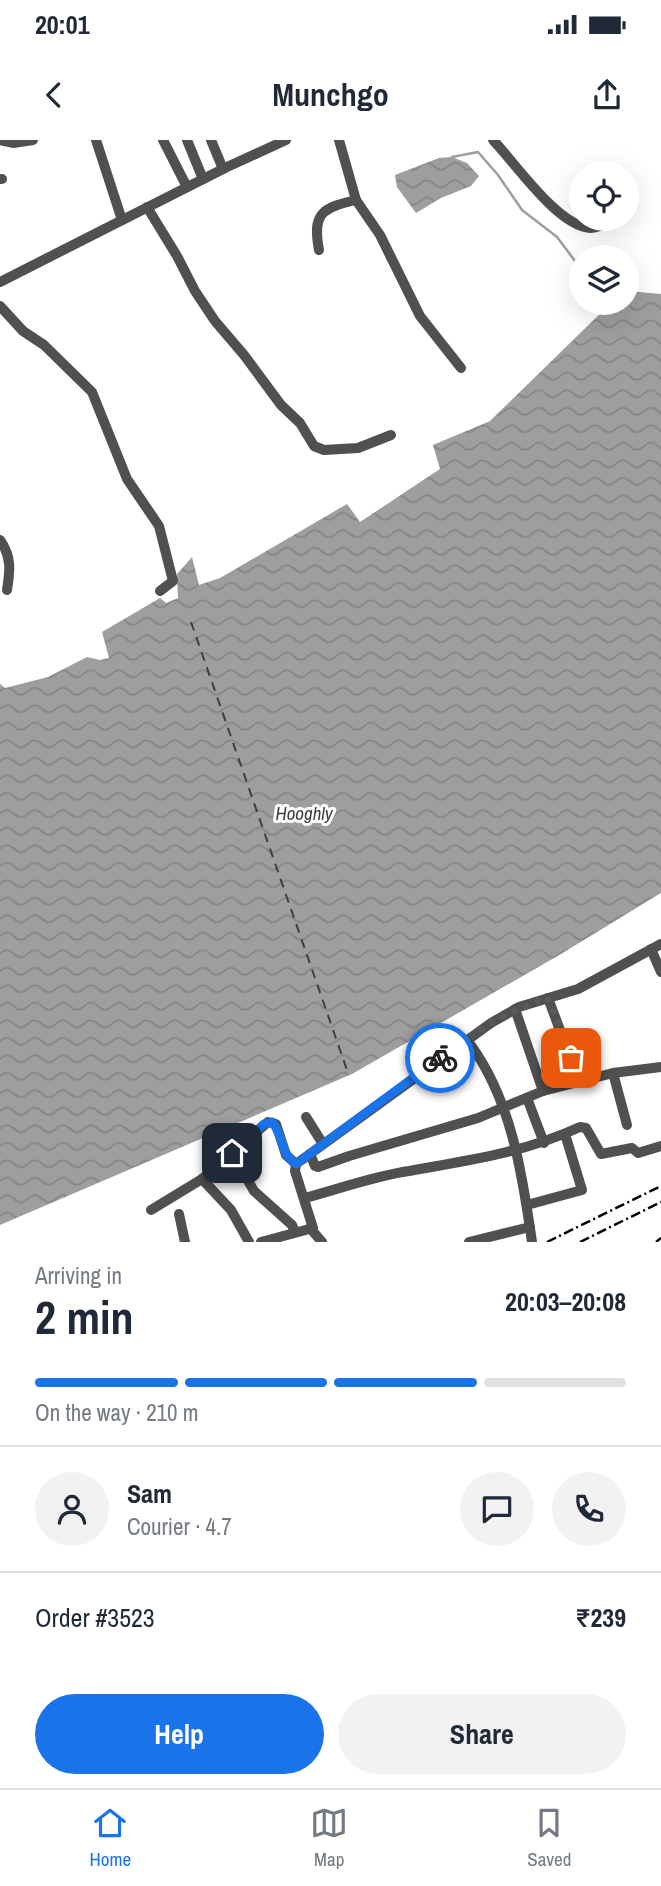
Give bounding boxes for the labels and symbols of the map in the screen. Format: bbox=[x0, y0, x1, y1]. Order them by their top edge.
water label: Hooghly bbox=[275, 800, 334, 826]
courier bbox=[405, 1023, 475, 1093]
pin bbox=[541, 1028, 601, 1088]
pin bbox=[202, 1123, 262, 1183]

